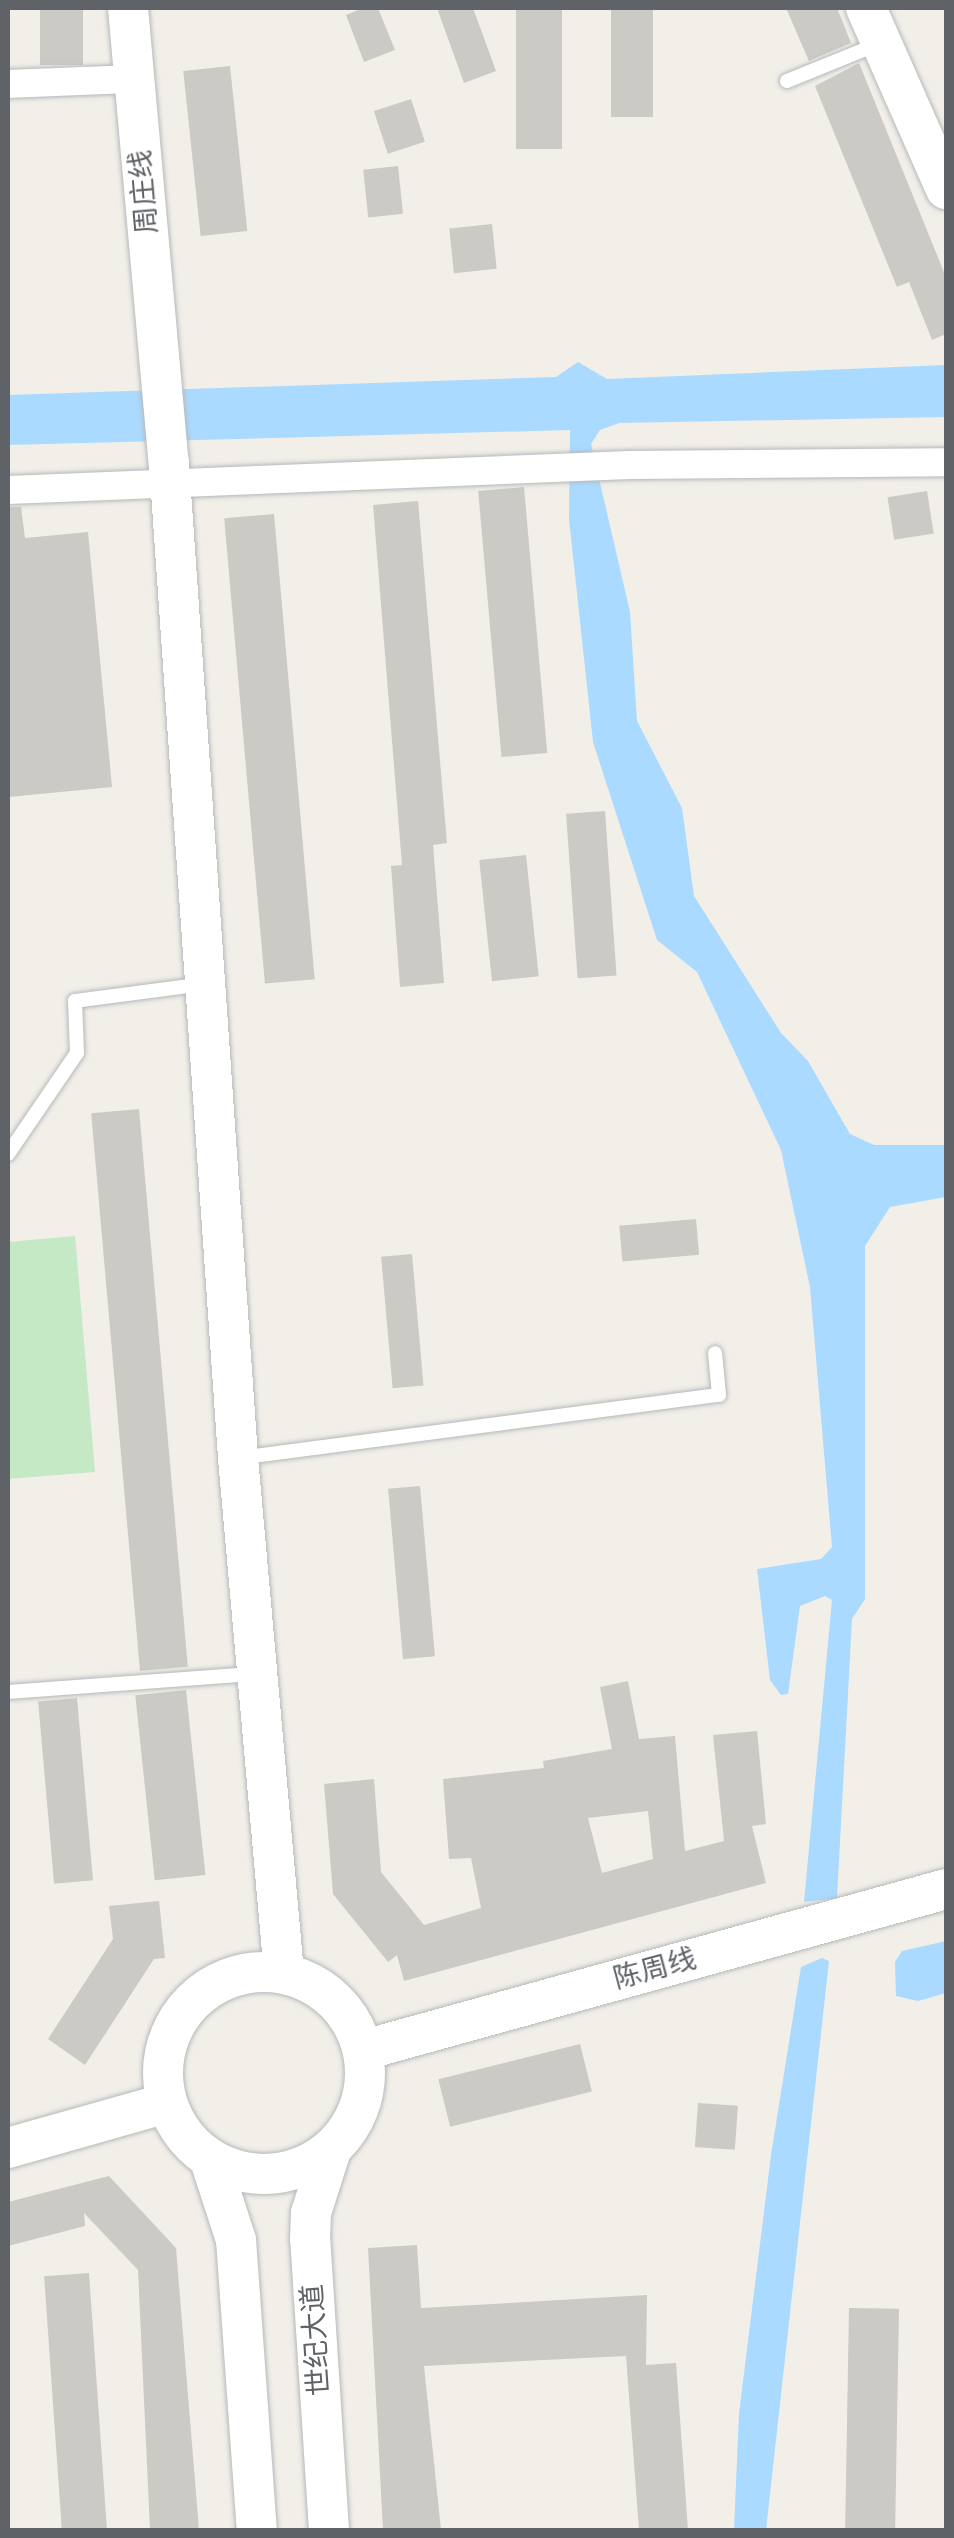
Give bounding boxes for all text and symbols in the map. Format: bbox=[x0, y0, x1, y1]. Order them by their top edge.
street label: 周庄线 bbox=[125, 149, 165, 235]
street label: 陈周线 bbox=[610, 1943, 700, 1997]
street label: 世纪大道 bbox=[296, 2283, 338, 2397]

